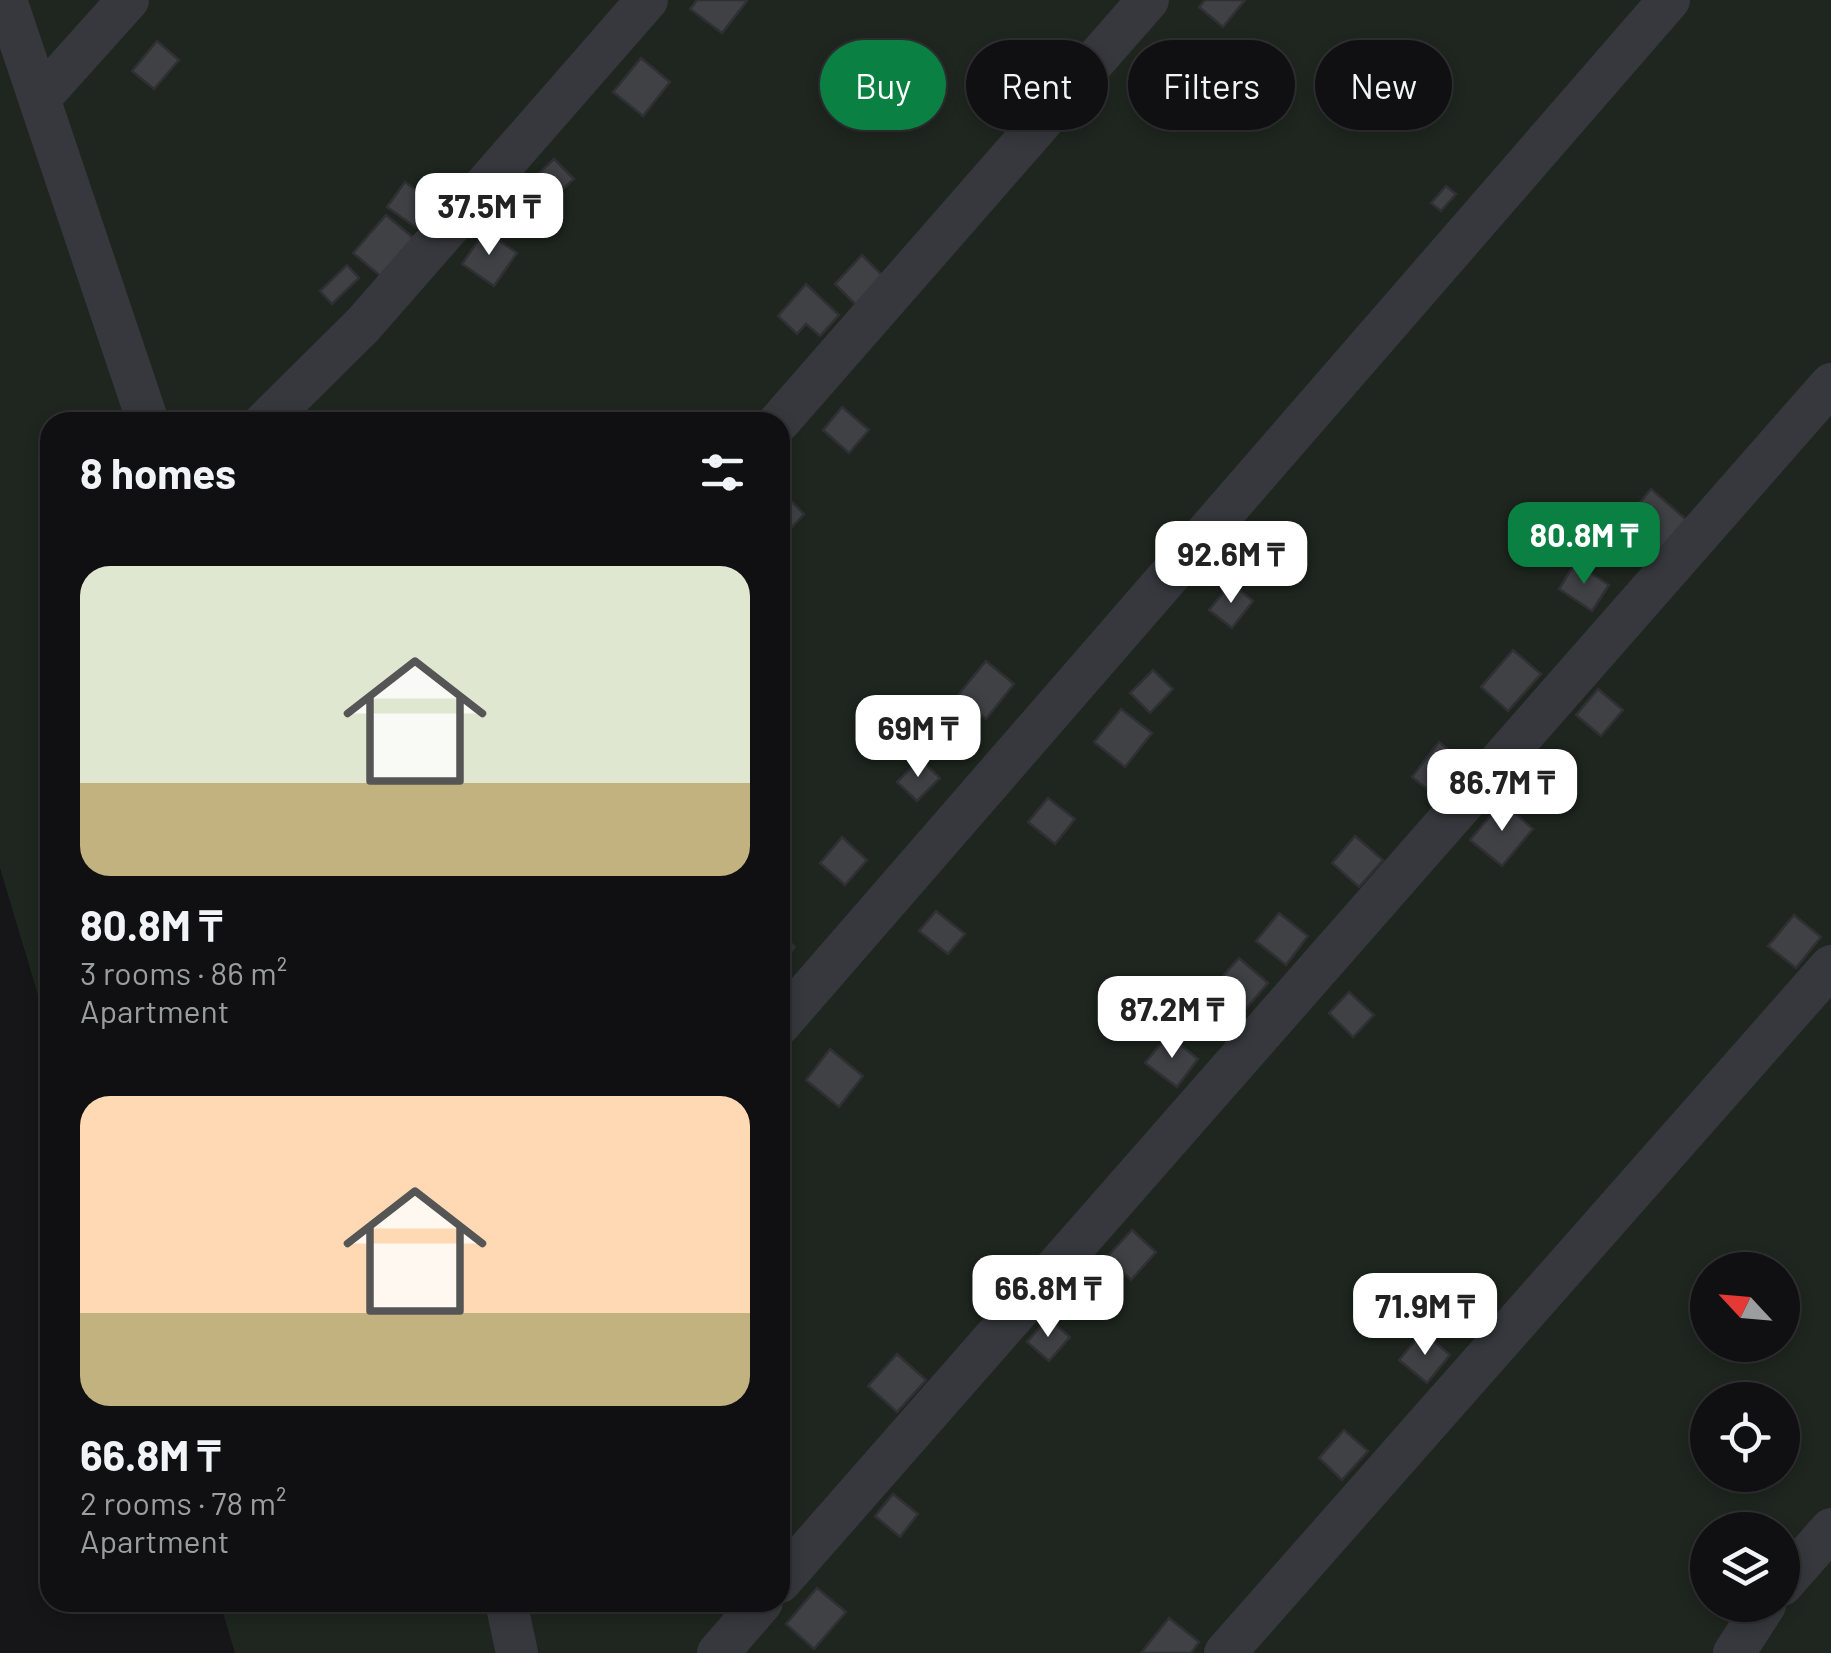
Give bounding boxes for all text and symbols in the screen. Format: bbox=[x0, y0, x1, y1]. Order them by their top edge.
chip: Buy bbox=[820, 40, 946, 130]
chip: Rent bbox=[966, 40, 1108, 130]
chip: Filters bbox=[1128, 40, 1295, 130]
chip: New bbox=[1315, 40, 1452, 130]
pin: 37.5M ₸ bbox=[397, 173, 581, 258]
text: 37.5M ₸ bbox=[437, 186, 541, 224]
icon: filters bbox=[695, 445, 750, 500]
text: 8 homes bbox=[80, 447, 236, 497]
pin: 80.8M ₸ bbox=[1492, 502, 1676, 587]
text: 80.8M ₸ bbox=[1530, 515, 1638, 553]
pin: 92.6M ₸ bbox=[1139, 521, 1323, 606]
text: 92.6M ₸ bbox=[1177, 534, 1285, 572]
icon: home bbox=[325, 631, 505, 811]
pin: 69M ₸ bbox=[848, 695, 988, 780]
text: 69M ₸ bbox=[878, 708, 958, 746]
pin: 86.7M ₸ bbox=[1410, 749, 1594, 834]
text: 86.7M ₸ bbox=[1449, 762, 1555, 800]
text: 80.8M ₸ bbox=[80, 899, 222, 949]
text: 3 rooms · 86 m² bbox=[80, 953, 287, 991]
pin: 87.2M ₸ bbox=[1080, 976, 1264, 1061]
text: 87.2M ₸ bbox=[1120, 989, 1224, 1027]
text: Apartment bbox=[80, 991, 229, 1029]
icon: home bbox=[325, 1161, 505, 1341]
north arrow bbox=[1690, 1252, 1800, 1362]
map controls bbox=[1690, 1252, 1800, 1622]
pin: 66.8M ₸ bbox=[956, 1255, 1140, 1340]
text: 66.8M ₸ bbox=[994, 1268, 1102, 1306]
pin: 71.9M ₸ bbox=[1333, 1273, 1517, 1358]
text: 71.9M ₸ bbox=[1375, 1286, 1475, 1324]
button: locate bbox=[1690, 1382, 1800, 1492]
text: 66.8M ₸ bbox=[80, 1429, 221, 1479]
text: 2 rooms · 78 m² bbox=[80, 1483, 286, 1521]
button: layers bbox=[1690, 1512, 1800, 1622]
text: Apartment bbox=[80, 1521, 229, 1559]

